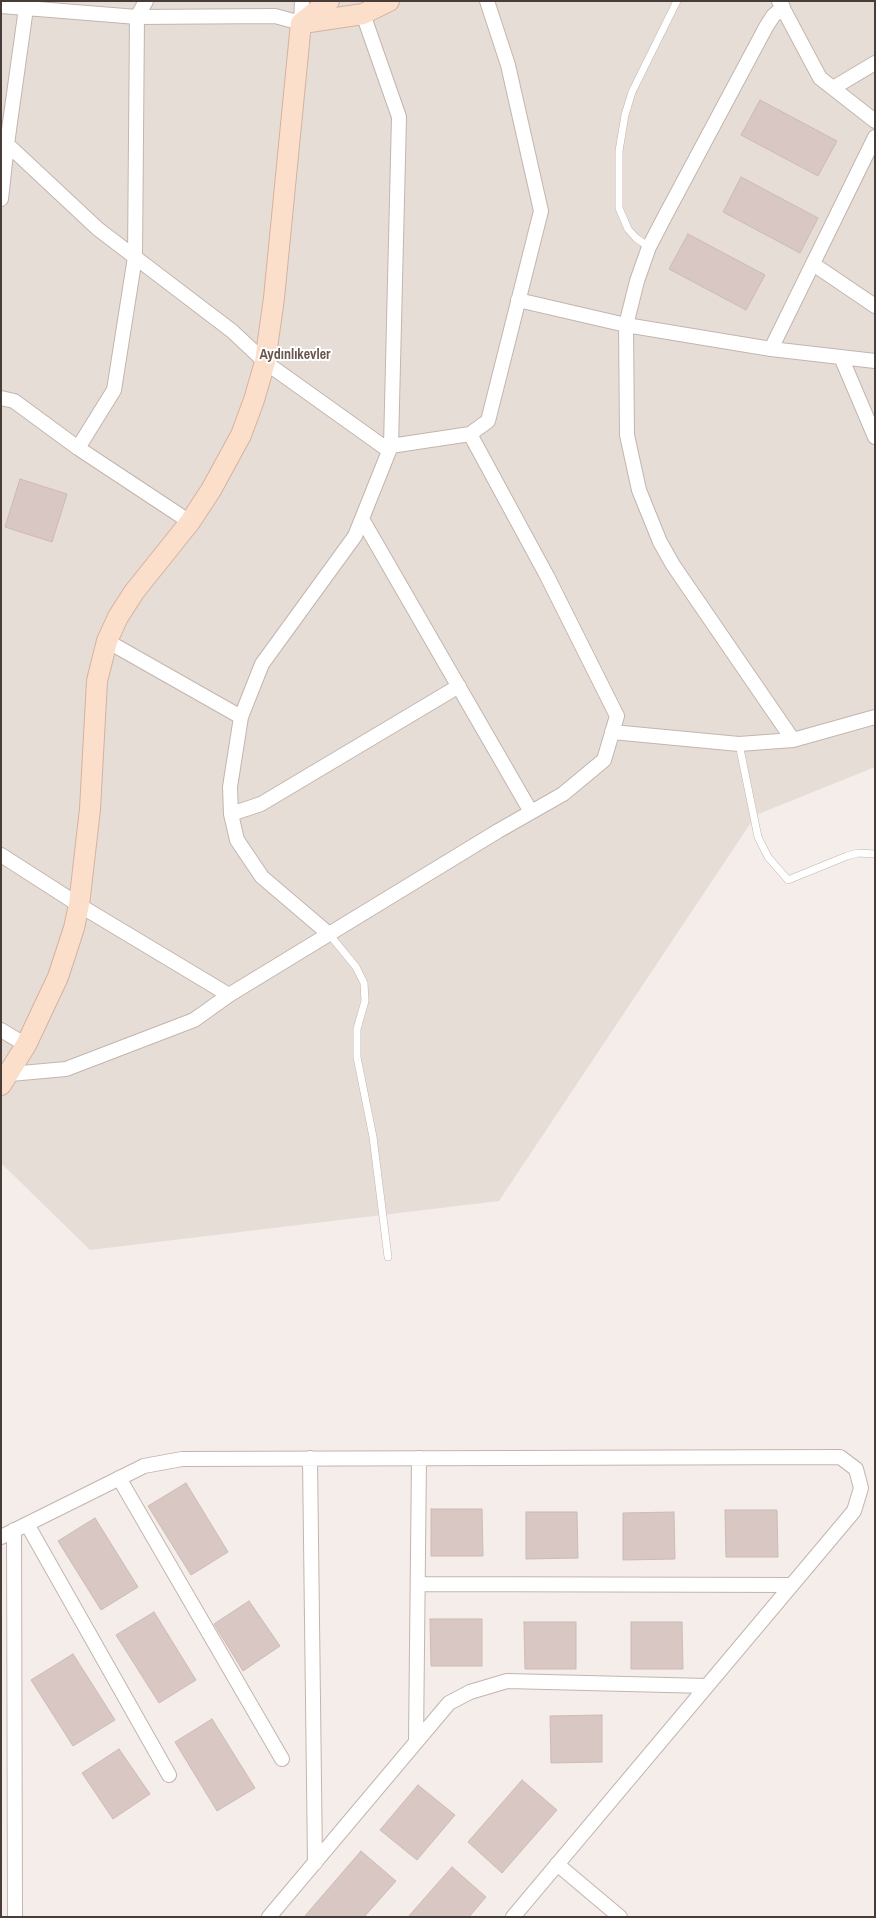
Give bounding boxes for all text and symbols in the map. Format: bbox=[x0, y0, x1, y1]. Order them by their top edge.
district label: Aydınlıkevler bbox=[259, 347, 331, 363]

